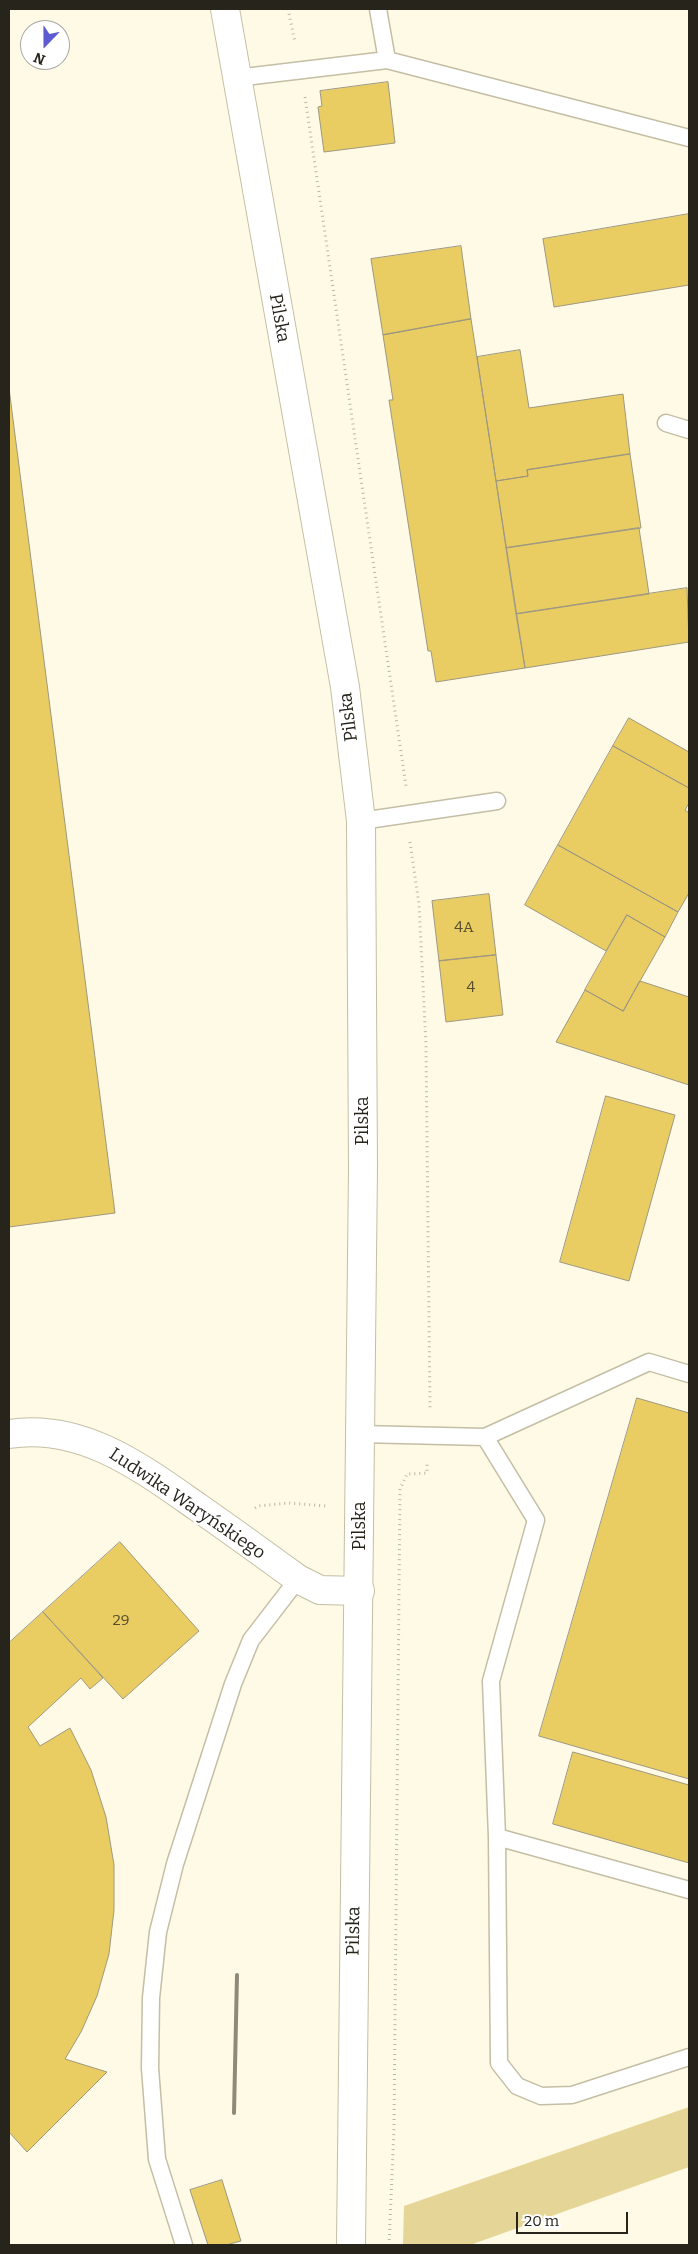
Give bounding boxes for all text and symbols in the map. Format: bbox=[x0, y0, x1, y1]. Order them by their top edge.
north arrow bbox=[20, 20, 70, 70]
text: N bbox=[31, 49, 48, 68]
street label: Pilska bbox=[264, 292, 294, 344]
street label: Pilska bbox=[335, 691, 363, 743]
house number: 4A bbox=[454, 919, 474, 937]
house number: 4 bbox=[467, 979, 475, 997]
street label: Pilska bbox=[352, 1096, 374, 1146]
street label: Ludwika Waryńskiego bbox=[105, 1444, 269, 1564]
street label: Pilska bbox=[349, 1501, 371, 1551]
house number: 29 bbox=[113, 1612, 129, 1630]
street label: Pilska bbox=[343, 1906, 365, 1956]
scale bar bbox=[518, 2202, 630, 2234]
text: 20 m bbox=[524, 2212, 559, 2230]

